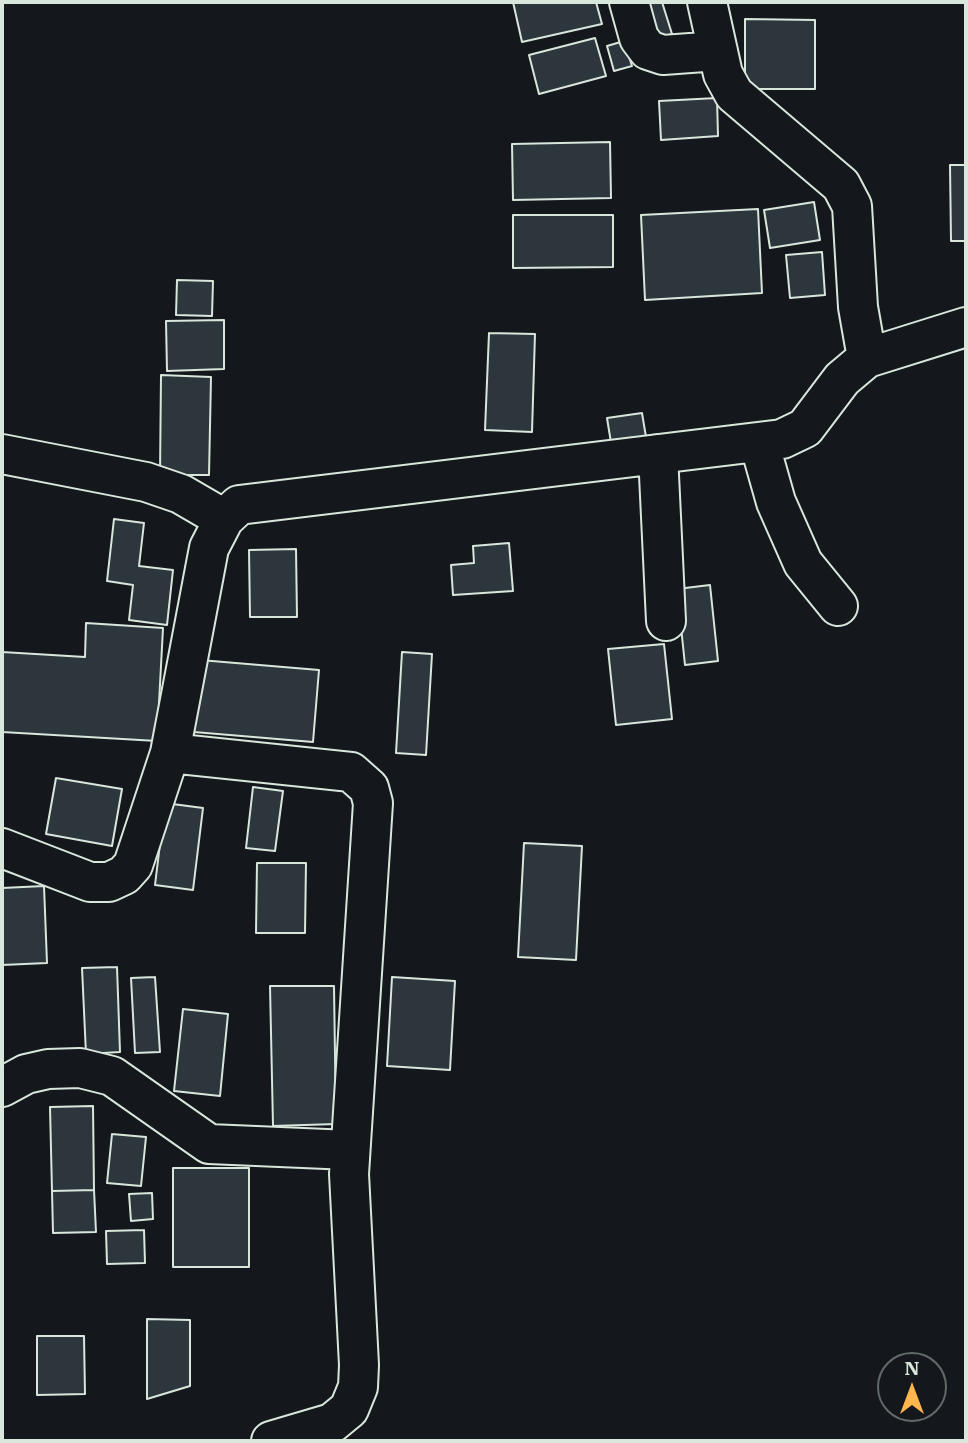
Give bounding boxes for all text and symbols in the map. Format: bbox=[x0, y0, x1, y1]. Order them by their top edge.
north arrow bbox=[877, 1352, 947, 1422]
text: N bbox=[904, 1356, 920, 1380]

